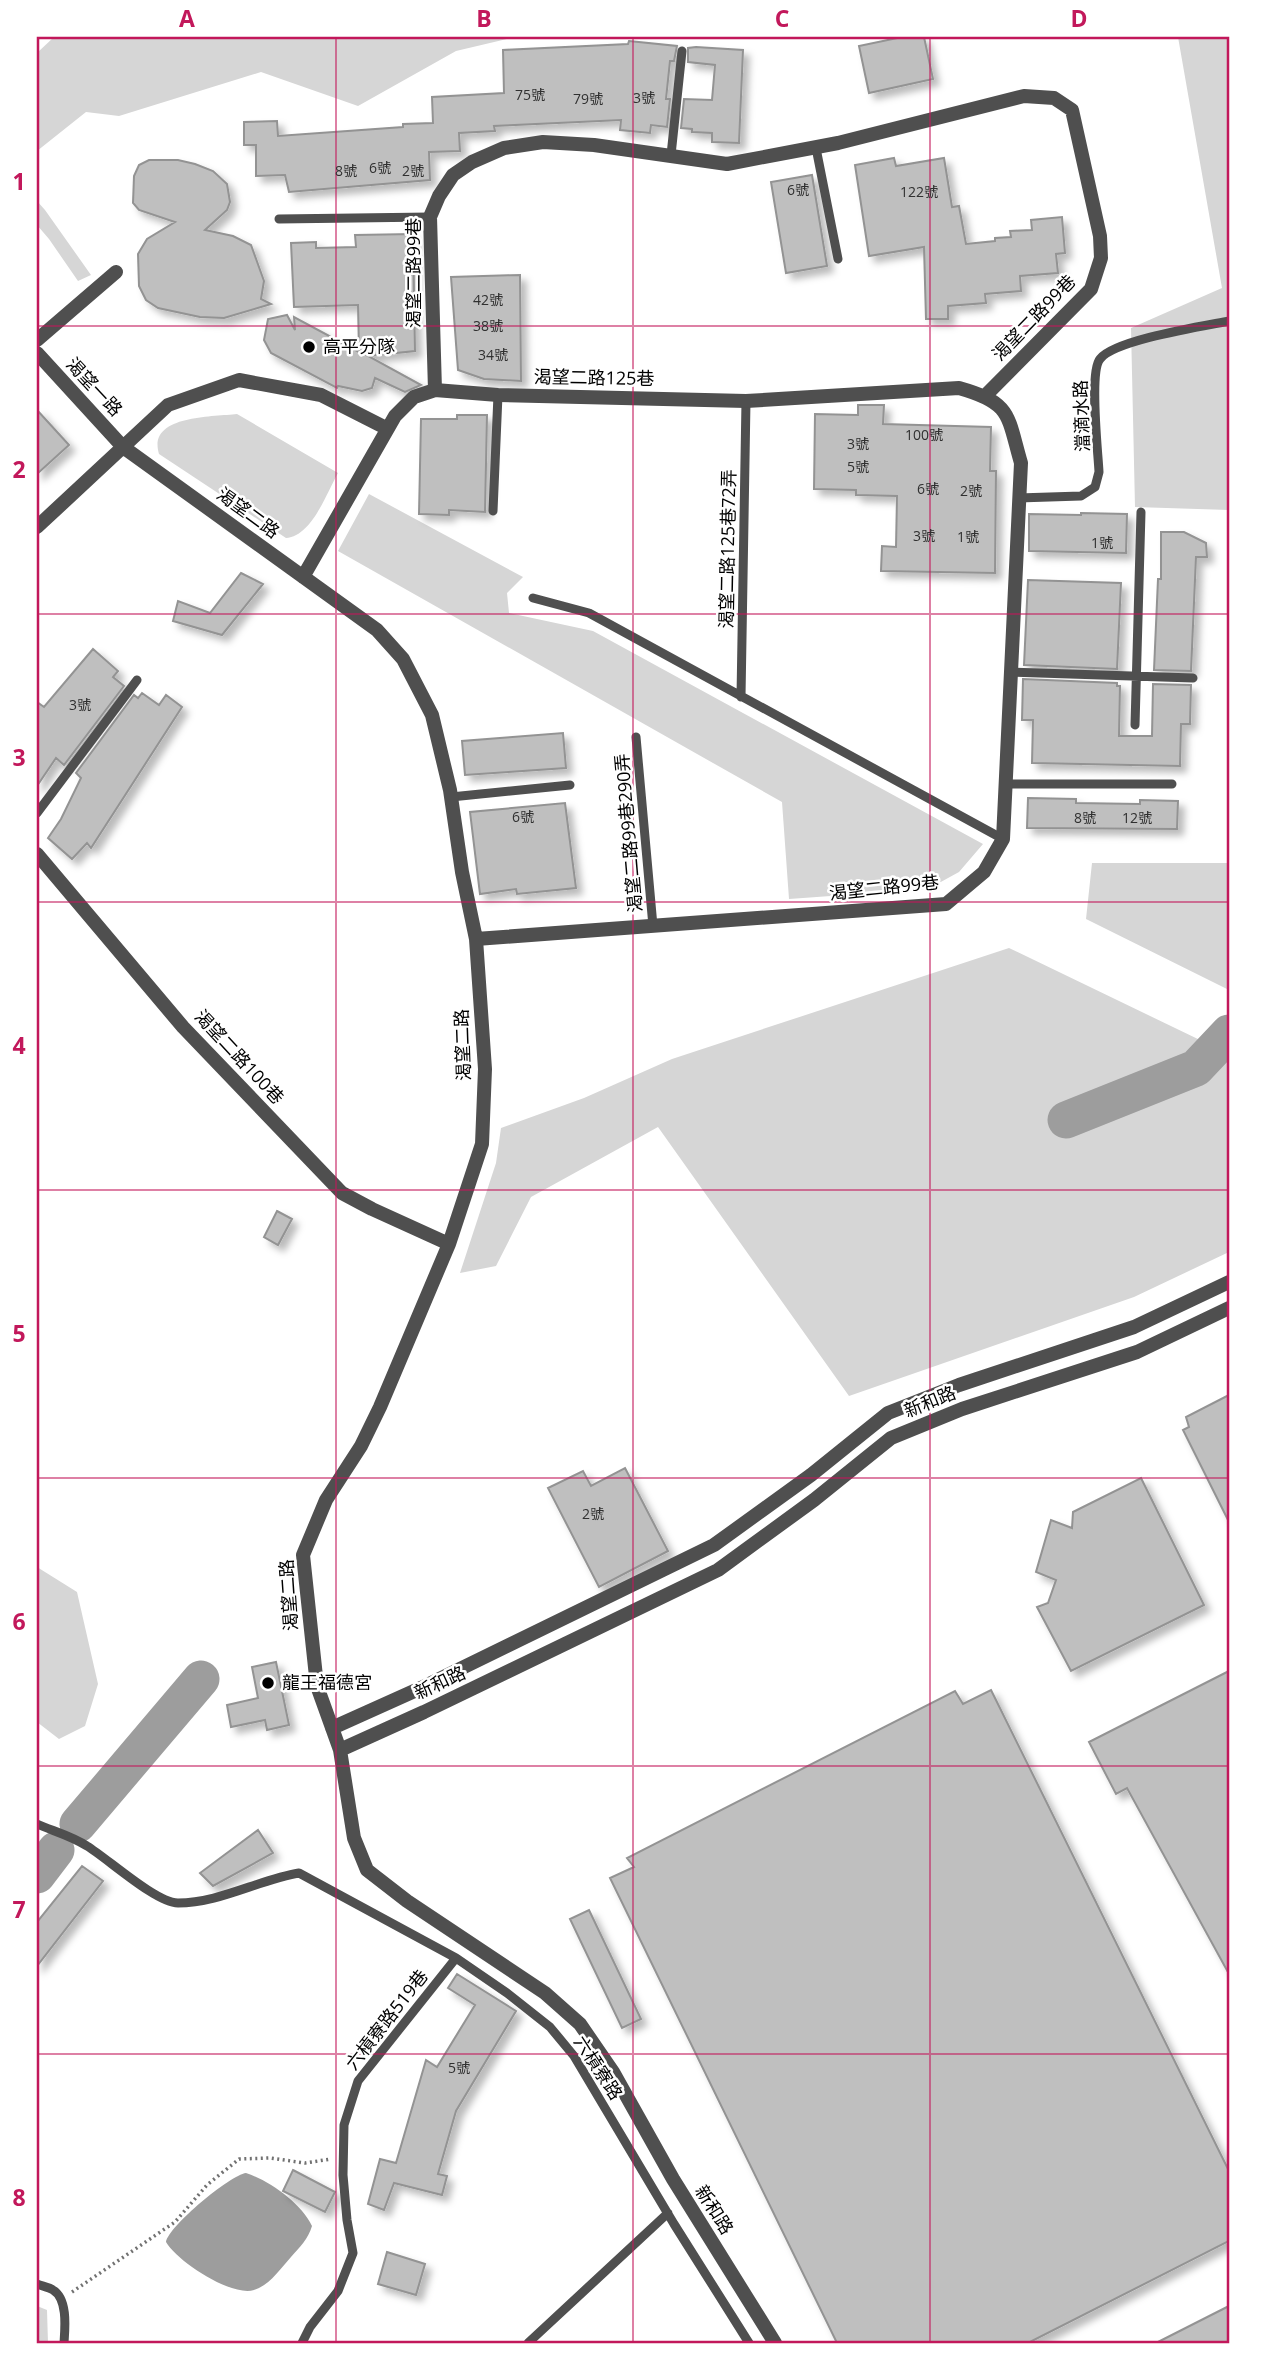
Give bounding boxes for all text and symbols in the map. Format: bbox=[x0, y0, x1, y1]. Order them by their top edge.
text: A bbox=[179, 2, 195, 34]
text: B bbox=[476, 2, 492, 34]
text: C bbox=[775, 2, 789, 34]
text: D bbox=[1070, 2, 1088, 34]
house number: 75號 bbox=[515, 85, 545, 104]
house number: 3號 bbox=[633, 88, 655, 107]
house number: 79號 bbox=[573, 89, 603, 108]
house number: 6號 bbox=[369, 158, 391, 177]
house number: 8號 bbox=[335, 161, 357, 180]
house number: 2號 bbox=[402, 161, 424, 180]
text: 1 bbox=[12, 165, 26, 197]
house number: 6號 bbox=[787, 180, 809, 199]
house number: 122號 bbox=[900, 182, 938, 201]
street label: 渴望二路99巷 bbox=[401, 218, 425, 328]
street label: 渴望二路99巷 bbox=[986, 269, 1080, 365]
house number: 42號 bbox=[473, 290, 503, 309]
house number: 38號 bbox=[473, 316, 503, 335]
place label: 高平分隊 bbox=[323, 334, 395, 358]
marker: 高平分隊 bbox=[301, 339, 317, 355]
house number: 34號 bbox=[478, 345, 508, 364]
street label: 渴望一路 bbox=[61, 352, 128, 421]
street label: 渴望二路125巷 bbox=[533, 364, 655, 390]
street label: 澢滴水路 bbox=[1068, 380, 1094, 452]
house number: 100號 bbox=[905, 425, 943, 444]
house number: 3號 bbox=[847, 434, 869, 453]
text: 2 bbox=[12, 453, 26, 485]
house number: 5號 bbox=[847, 457, 869, 476]
street label: 渴望二路125巷72弄 bbox=[714, 469, 740, 629]
house number: 6號 bbox=[917, 479, 939, 498]
street label: 渴望二路 bbox=[212, 481, 285, 543]
house number: 2號 bbox=[960, 481, 982, 500]
house number: 3號 bbox=[913, 526, 935, 545]
house number: 1號 bbox=[957, 527, 979, 546]
house number: 1號 bbox=[1091, 533, 1113, 552]
house number: 3號 bbox=[69, 695, 91, 714]
text: 3 bbox=[12, 741, 26, 773]
street label: 渴望二路99巷290弄 bbox=[609, 753, 647, 914]
house number: 6號 bbox=[512, 807, 534, 826]
house number: 8號 bbox=[1074, 808, 1096, 827]
house number: 12號 bbox=[1122, 808, 1152, 827]
street label: 渴望二路99巷 bbox=[828, 869, 940, 905]
street label: 渴望二路100巷 bbox=[190, 1004, 290, 1109]
street label: 渴望二路 bbox=[449, 1009, 475, 1081]
text: 4 bbox=[12, 1029, 26, 1061]
text: 5 bbox=[12, 1317, 26, 1349]
street label: 新和路 bbox=[900, 1380, 959, 1422]
house number: 2號 bbox=[582, 1504, 604, 1523]
street label: 渴望二路 bbox=[274, 1558, 302, 1632]
text: 6 bbox=[12, 1605, 26, 1637]
street label: 新和路 bbox=[410, 1660, 469, 1704]
place label: 龍王福德宮 bbox=[282, 1670, 372, 1694]
marker: 龍王福德宮 bbox=[260, 1675, 276, 1691]
text: 7 bbox=[12, 1893, 26, 1925]
street label: 六槓寮路519巷 bbox=[340, 1964, 433, 2074]
street label: 六槓寮路 bbox=[569, 2031, 629, 2104]
house number: 5號 bbox=[448, 2058, 470, 2077]
street label: 新和路 bbox=[690, 2180, 739, 2239]
text: 8 bbox=[12, 2181, 26, 2213]

